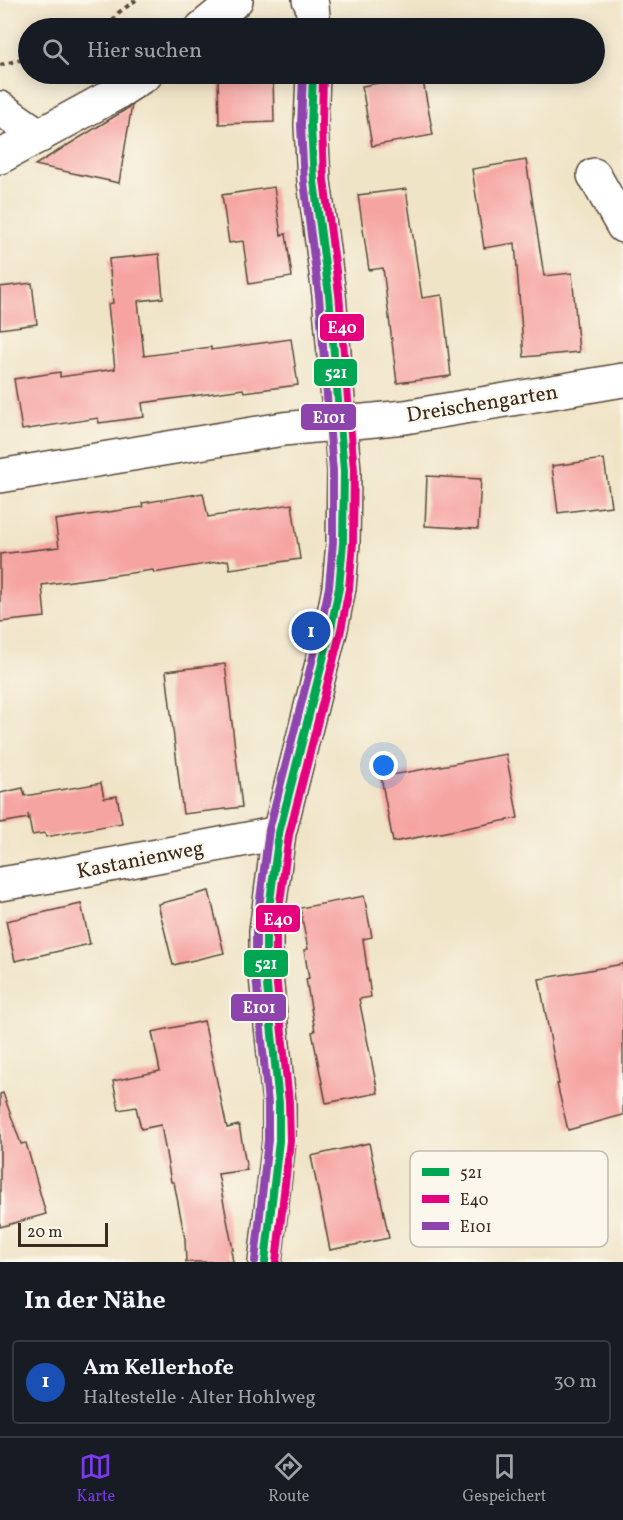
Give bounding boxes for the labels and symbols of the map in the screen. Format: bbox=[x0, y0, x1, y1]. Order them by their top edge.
line badge: E40 bbox=[319, 313, 365, 342]
text: E40 bbox=[327, 318, 357, 340]
line badge: 521 bbox=[313, 358, 358, 387]
text: 521 bbox=[325, 363, 347, 385]
street label: Dreischengarten bbox=[404, 378, 560, 431]
line badge: E101 bbox=[300, 403, 357, 431]
text: E101 bbox=[313, 408, 345, 430]
pin: 1 bbox=[292, 608, 330, 654]
your location bbox=[369, 751, 398, 780]
street label: Kastanienweg bbox=[74, 834, 206, 887]
line badge: E40 bbox=[255, 904, 301, 933]
text: E40 bbox=[263, 910, 293, 932]
line badge: 521 bbox=[243, 949, 289, 978]
text: 521 bbox=[255, 954, 277, 976]
line badge: E101 bbox=[230, 993, 287, 1022]
text: E101 bbox=[243, 998, 275, 1020]
legend bbox=[410, 1151, 608, 1247]
text: 521 bbox=[460, 1163, 483, 1185]
text: E40 bbox=[460, 1190, 488, 1212]
text: E101 bbox=[460, 1217, 492, 1239]
scale bar bbox=[18, 1220, 108, 1248]

